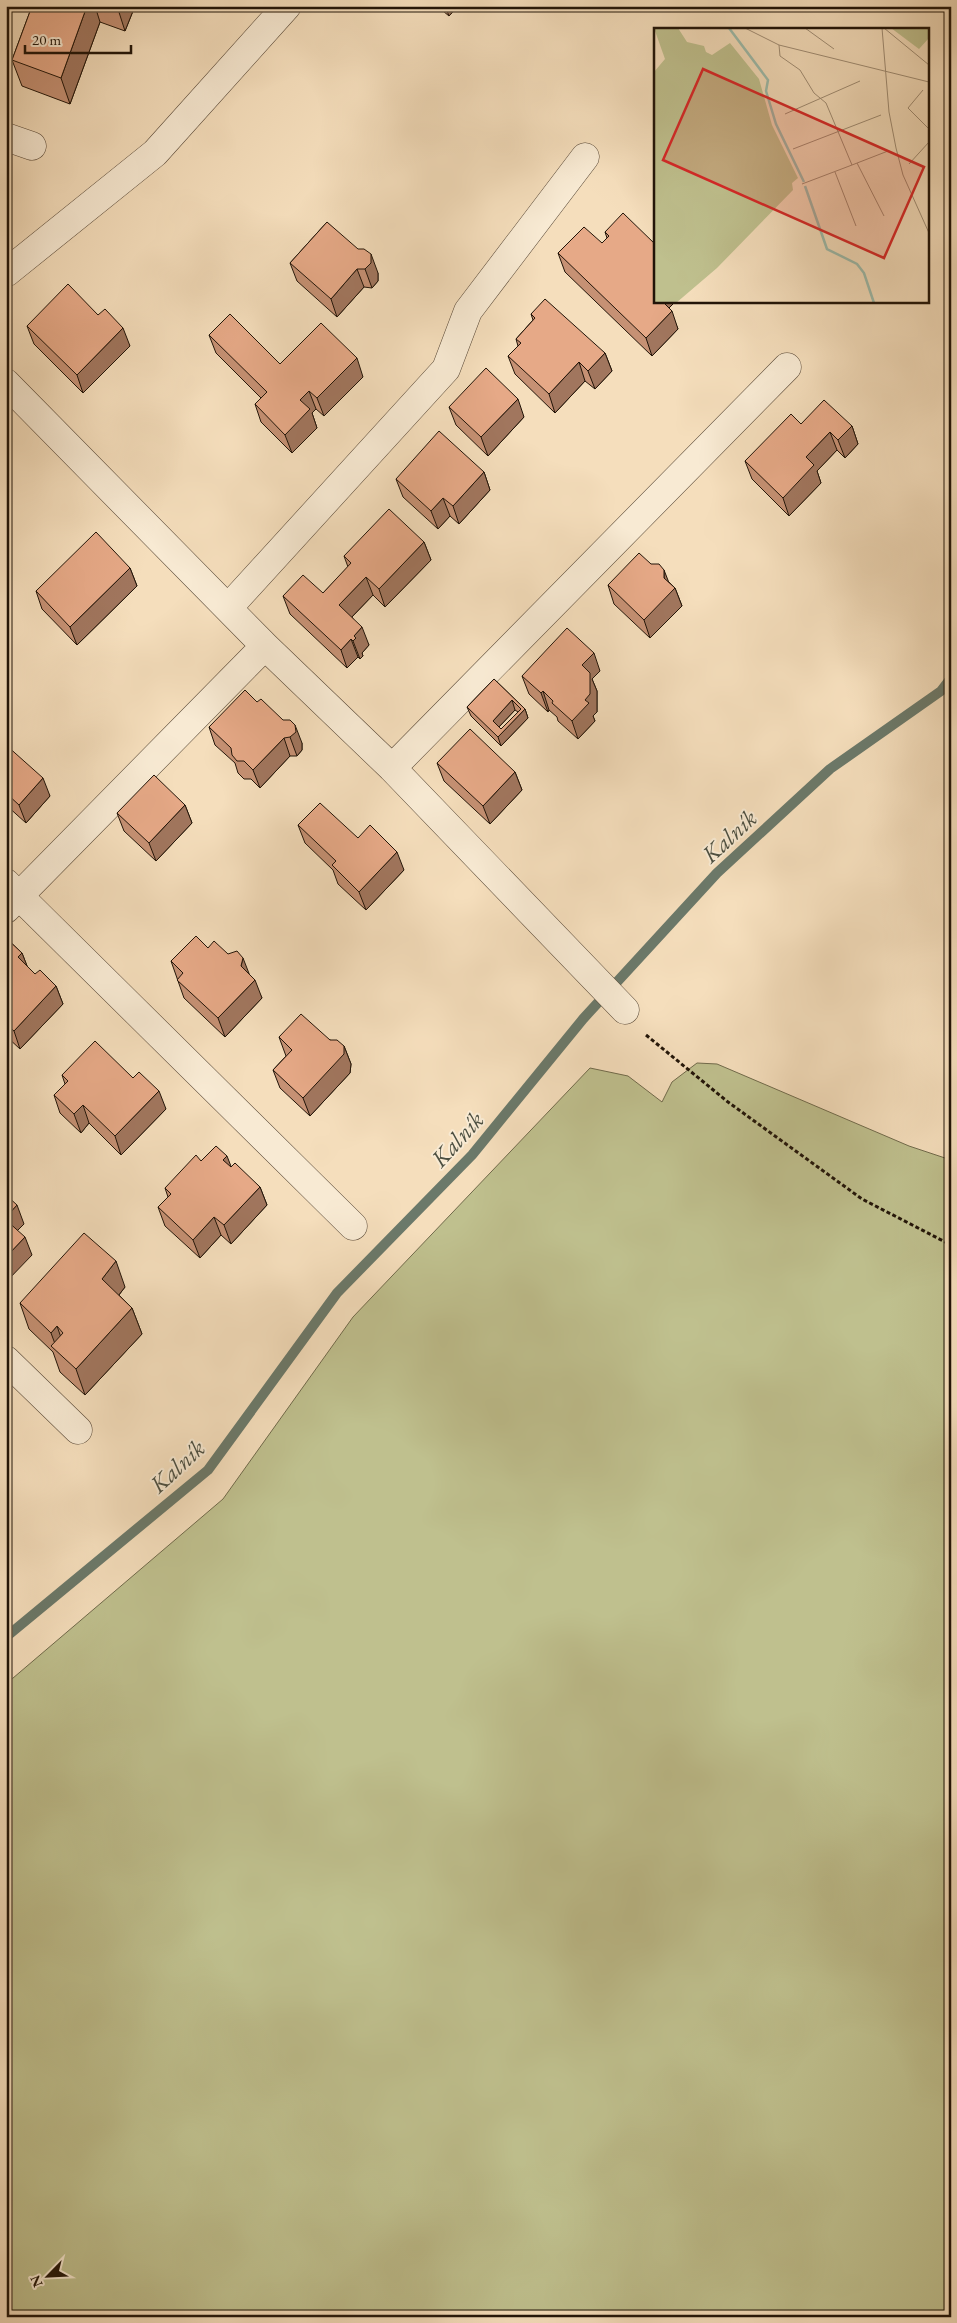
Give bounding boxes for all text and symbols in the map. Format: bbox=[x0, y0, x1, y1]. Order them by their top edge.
scale bar bbox=[25, 22, 131, 54]
inset map bbox=[654, 28, 930, 302]
text: 20 m bbox=[32, 30, 61, 49]
water label: Kalník bbox=[694, 802, 763, 870]
water label: Kalník bbox=[423, 1104, 490, 1174]
water label: Kalník bbox=[142, 1432, 211, 1500]
north arrow bbox=[22, 2250, 72, 2300]
text: N bbox=[25, 2272, 47, 2290]

